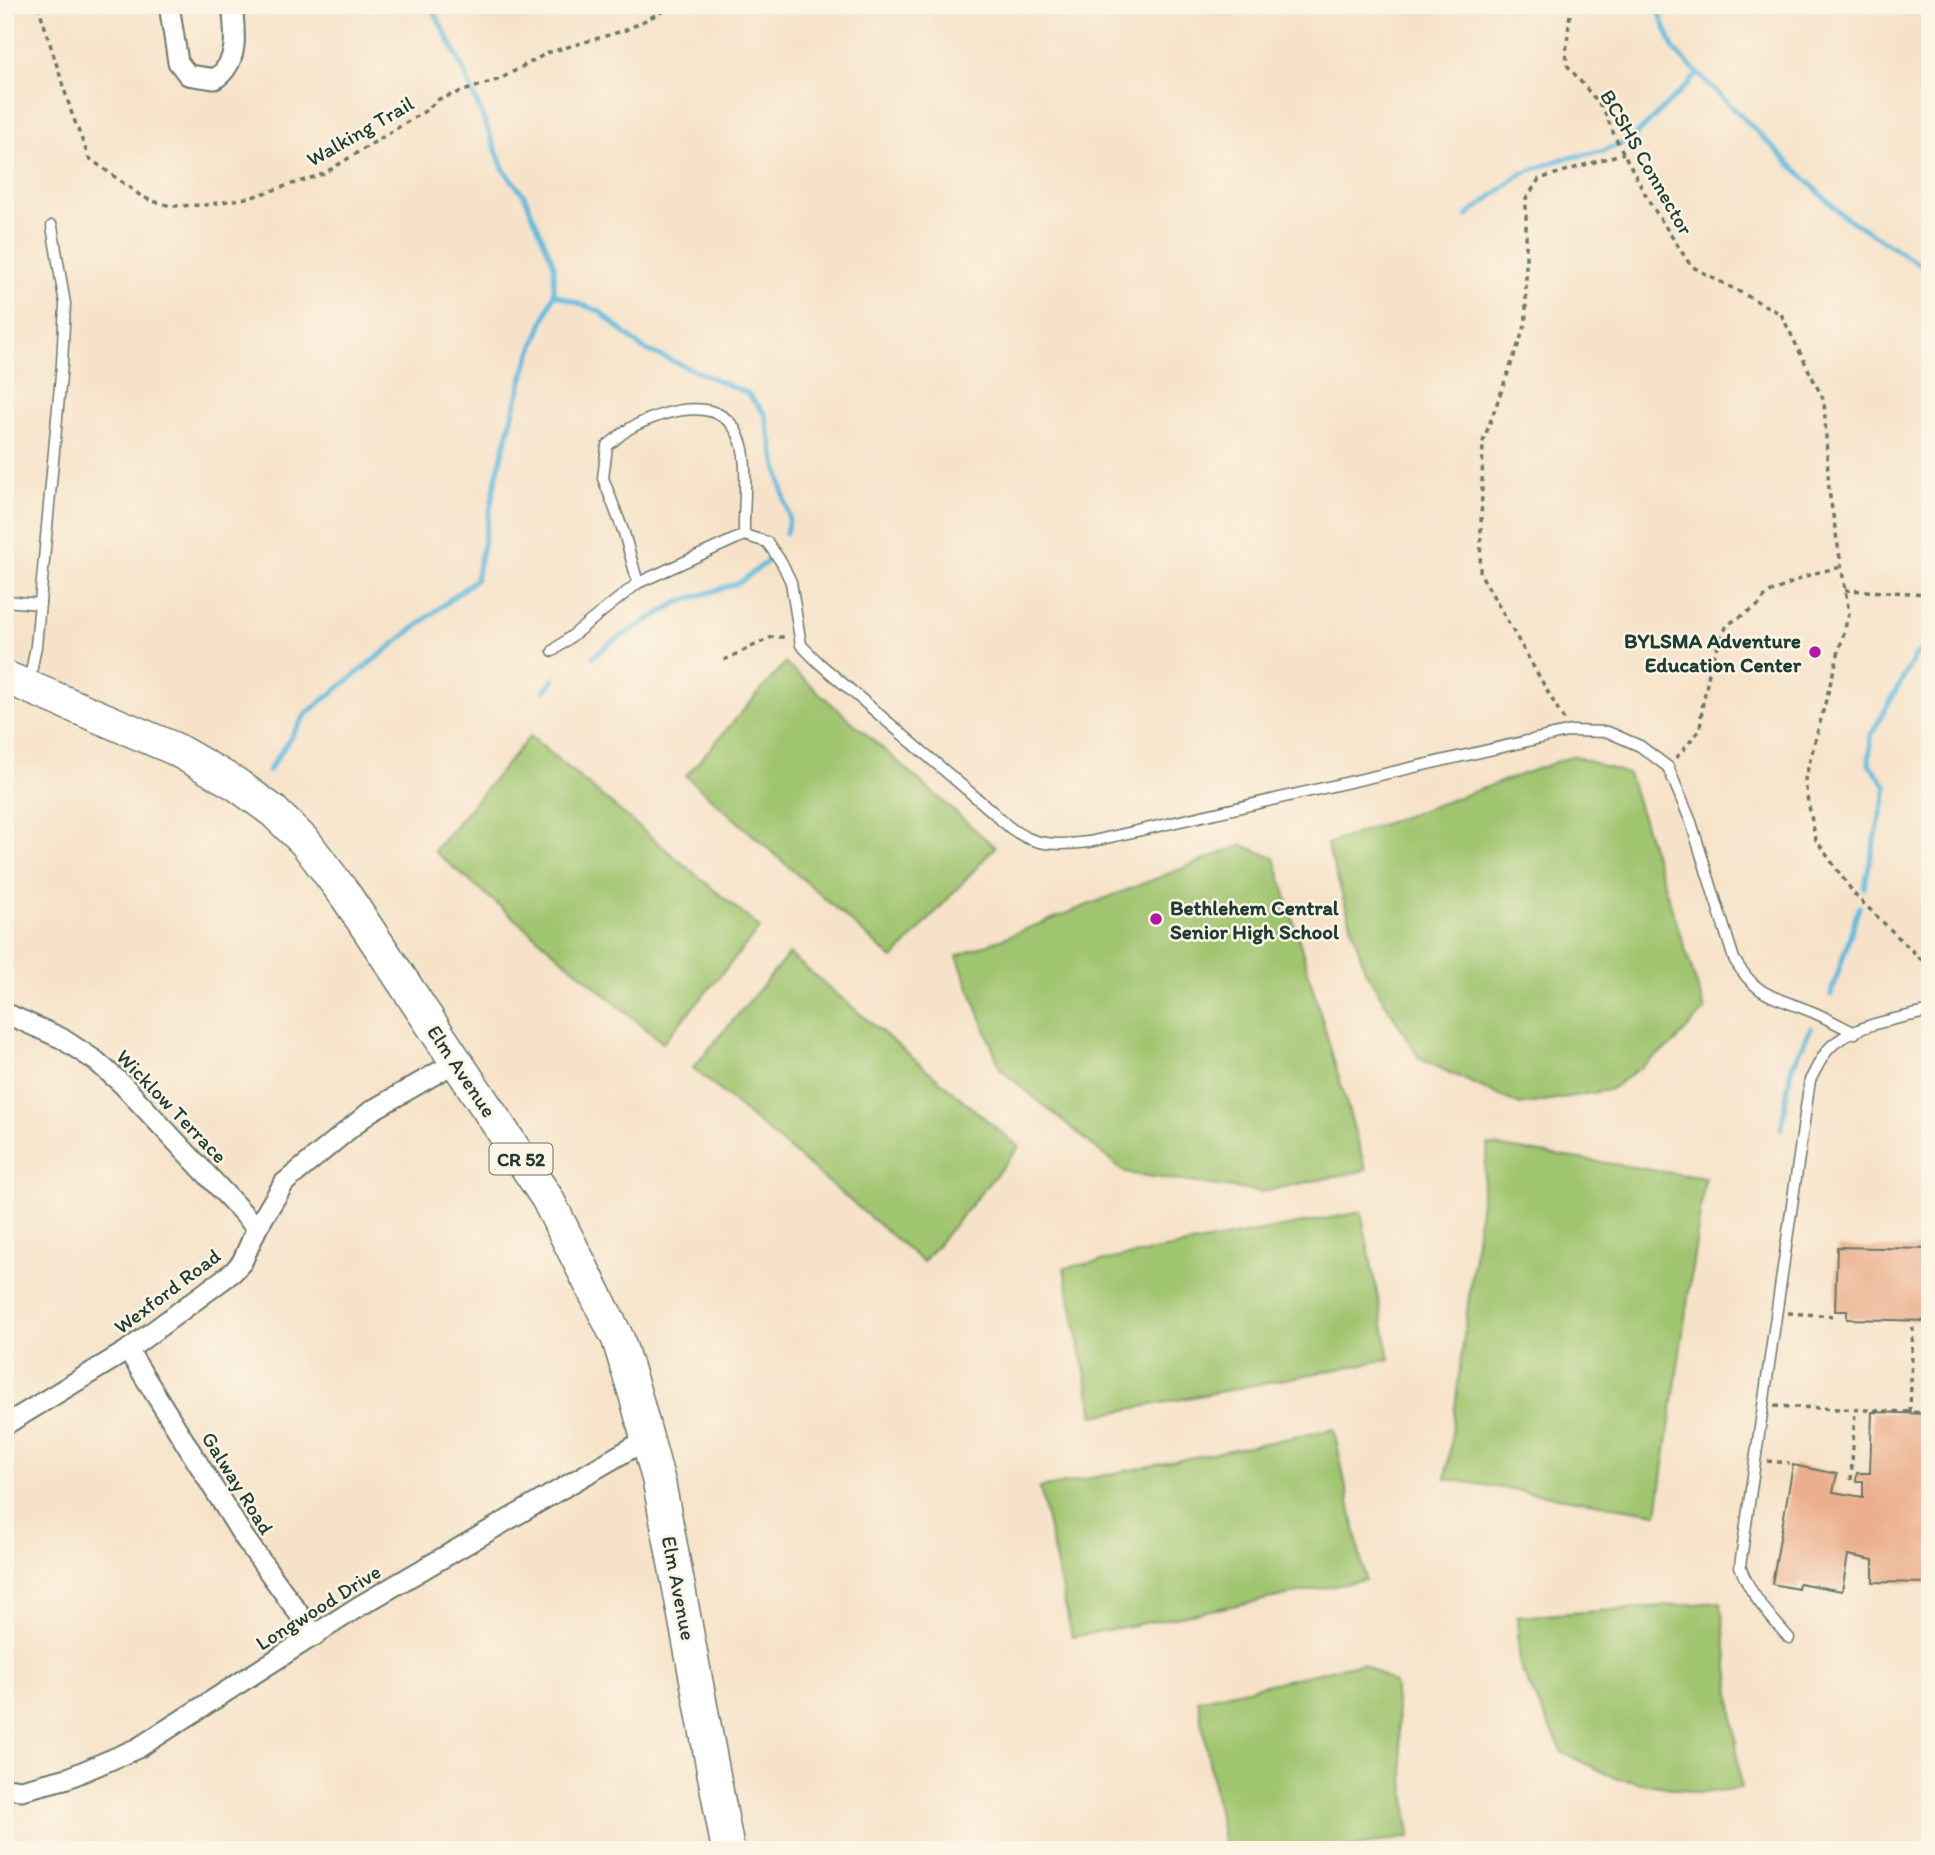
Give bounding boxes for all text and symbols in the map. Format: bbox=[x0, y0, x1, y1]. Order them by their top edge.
street label: BCSHS Connector bbox=[1595, 85, 1699, 239]
street label: Walking Trail bbox=[302, 90, 418, 172]
place label: BYLSMA Adventure Education Center bbox=[1624, 628, 1802, 677]
marker: BYLSMA Adventure Education Center bbox=[1807, 644, 1823, 660]
place label: Bethlehem Central Senior High School bbox=[1170, 895, 1340, 945]
marker: Bethlehem Central Senior High School bbox=[1148, 911, 1164, 927]
street label: Elm Avenue bbox=[422, 1020, 502, 1122]
street label: Wicklow Terrace bbox=[111, 1044, 233, 1168]
road number: CR 52 bbox=[490, 1144, 552, 1175]
street label: Wexford Road bbox=[109, 1243, 225, 1339]
street label: Galway Road bbox=[197, 1427, 280, 1539]
street label: Elm Avenue bbox=[657, 1534, 701, 1642]
street label: Longwood Drive bbox=[251, 1559, 385, 1655]

